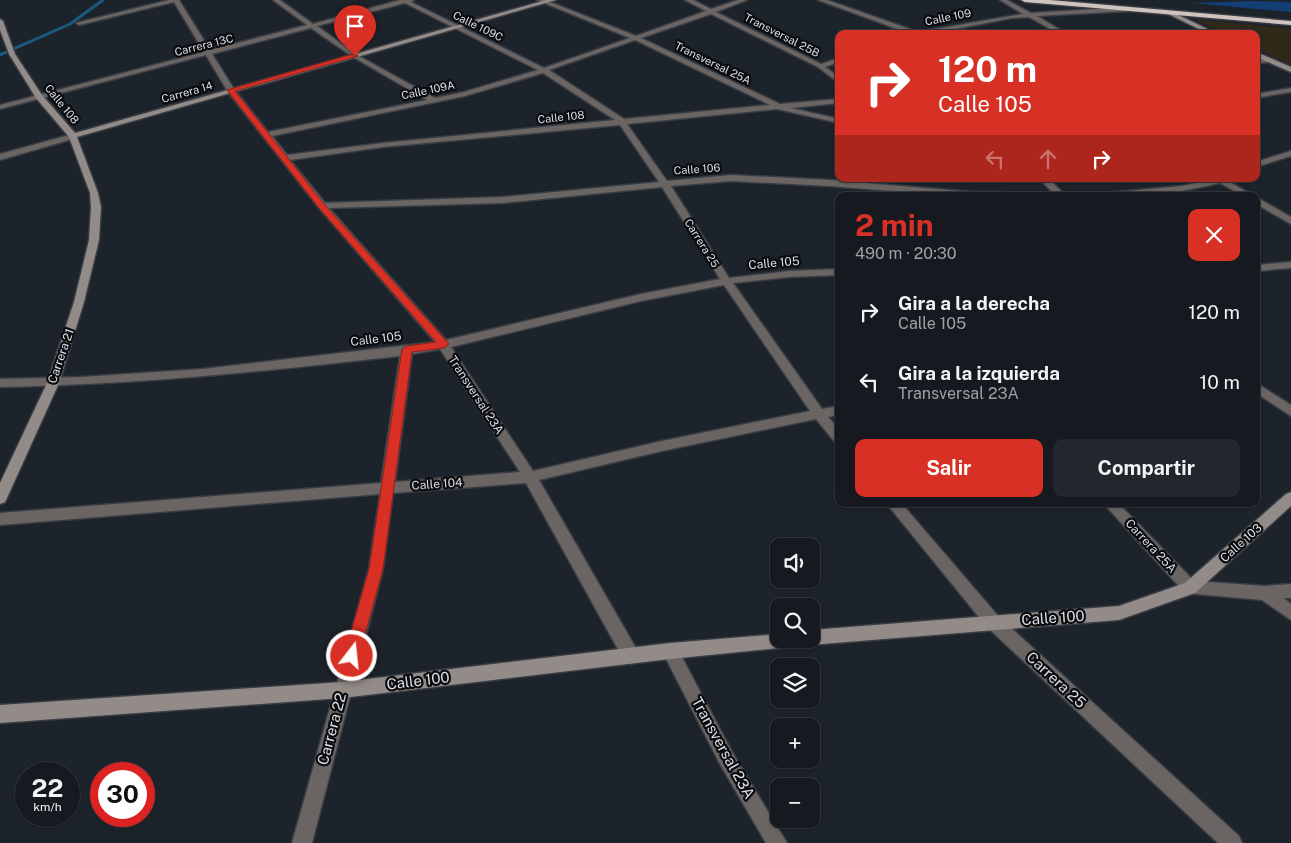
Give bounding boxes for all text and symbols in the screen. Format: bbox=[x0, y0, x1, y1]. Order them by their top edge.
pin bbox=[334, 5, 376, 56]
street label: Calle 109 bbox=[924, 7, 972, 27]
street label: Calle 109C bbox=[451, 9, 505, 43]
street label: Transversal 25B bbox=[742, 11, 822, 59]
icon: arrive bbox=[341, 12, 369, 40]
street label: Carrera 13C bbox=[173, 32, 235, 58]
street label: Transversal 25A bbox=[673, 39, 753, 87]
text: 120 m bbox=[938, 49, 1037, 90]
icon: right bbox=[855, 50, 920, 115]
street label: Calle 109A bbox=[400, 78, 456, 102]
street label: Carrera 14 bbox=[160, 79, 214, 105]
street label: Calle 108 bbox=[43, 82, 81, 126]
text: Calle 105 bbox=[938, 91, 1032, 117]
street label: Calle 108 bbox=[537, 109, 585, 125]
icon: left bbox=[981, 145, 1009, 173]
icon: ahead bbox=[1034, 145, 1062, 173]
icon: right bbox=[1087, 145, 1115, 173]
street label: Calle 106 bbox=[673, 161, 721, 177]
text: 2 min bbox=[855, 207, 934, 243]
button: close bbox=[1188, 209, 1240, 261]
street label: Carrera 25 bbox=[682, 217, 722, 269]
text: 490 m · 20:30 bbox=[855, 244, 957, 263]
street label: Calle 105 bbox=[748, 254, 800, 272]
text: Gira a la derecha bbox=[898, 292, 1050, 314]
icon: right bbox=[855, 298, 883, 326]
text: 120 m bbox=[1188, 301, 1240, 323]
text: Calle 105 bbox=[898, 314, 966, 333]
street label: Carrera 21 bbox=[45, 327, 77, 385]
street label: Calle 105 bbox=[350, 329, 403, 349]
street label: Transversal 23A bbox=[445, 353, 507, 437]
text: Gira a la izquierda bbox=[898, 362, 1060, 384]
icon: left bbox=[855, 368, 883, 396]
text: 10 m bbox=[1200, 371, 1240, 393]
text: Transversal 23A bbox=[898, 384, 1019, 403]
button: Salir bbox=[855, 439, 1043, 497]
button: Compartir bbox=[1053, 439, 1240, 497]
street label: Calle 104 bbox=[411, 475, 463, 493]
street label: Carrera 25A bbox=[1123, 516, 1180, 576]
street label: Calle 103 bbox=[1217, 521, 1265, 565]
map controls bbox=[770, 538, 820, 828]
button: sound bbox=[770, 538, 820, 588]
button: search bbox=[770, 598, 820, 648]
street label: Calle 100 bbox=[1021, 607, 1085, 628]
position arrow bbox=[325, 629, 377, 681]
street label: Carrera 25 bbox=[1023, 648, 1089, 711]
button: layers bbox=[770, 658, 820, 708]
street label: Calle 100 bbox=[385, 668, 450, 693]
street label: Carrera 22 bbox=[314, 691, 349, 767]
street label: Transversal 23A bbox=[689, 694, 759, 802]
button: + bbox=[770, 718, 820, 768]
speed limit sign: 30 bbox=[90, 762, 155, 827]
text: 22 bbox=[32, 773, 63, 803]
button: − bbox=[770, 778, 820, 828]
text: km/h bbox=[33, 800, 62, 814]

